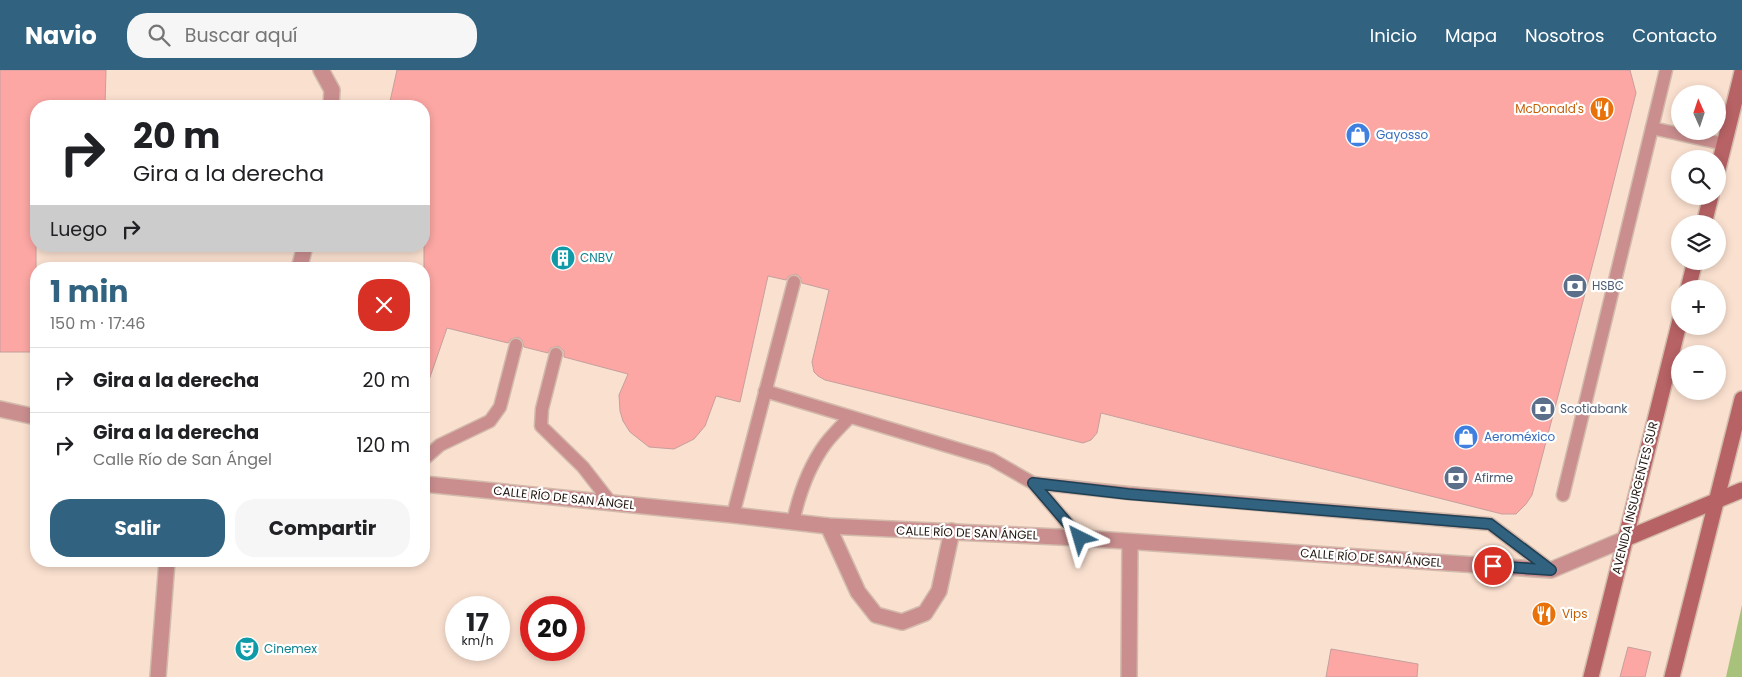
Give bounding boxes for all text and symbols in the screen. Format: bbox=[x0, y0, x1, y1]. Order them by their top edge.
search box bbox=[127, 13, 477, 58]
text: Navio bbox=[25, 19, 97, 52]
icon: search bbox=[145, 21, 173, 49]
text: Buscar aquí bbox=[185, 22, 298, 49]
text: Inicio bbox=[1370, 23, 1417, 48]
text: Mapa bbox=[1445, 23, 1497, 48]
text: Nosotros bbox=[1525, 23, 1604, 48]
text: Contacto bbox=[1632, 23, 1717, 48]
north arrow bbox=[1671, 85, 1726, 140]
map controls bbox=[1671, 85, 1726, 400]
restaurant icon: McDonald's bbox=[1589, 96, 1615, 122]
place label: McDonald's bbox=[1515, 100, 1584, 117]
text: 20 m bbox=[133, 111, 220, 160]
icon: right bbox=[50, 120, 115, 185]
shop icon: Gayosso bbox=[1345, 122, 1371, 148]
place label: Gayosso bbox=[1376, 126, 1428, 143]
button: search bbox=[1671, 150, 1726, 205]
text: Gira a la derecha bbox=[133, 158, 324, 189]
icon: right bbox=[117, 215, 145, 243]
button: layers bbox=[1671, 215, 1726, 270]
text: Luego bbox=[50, 216, 107, 243]
building icon: CNBV bbox=[550, 245, 576, 271]
place label: CNBV bbox=[580, 249, 613, 266]
text: 1 min bbox=[50, 270, 128, 313]
bank icon: HSBC bbox=[1562, 273, 1588, 299]
place label: HSBC bbox=[1592, 277, 1624, 294]
button: close bbox=[358, 279, 410, 331]
button: + bbox=[1671, 280, 1726, 335]
text: 150 m · 17:46 bbox=[50, 312, 145, 335]
button: − bbox=[1671, 345, 1726, 400]
icon: right bbox=[50, 366, 78, 394]
text: Gira a la derecha bbox=[93, 367, 259, 394]
text: 20 m bbox=[362, 367, 410, 394]
bank icon: Scotiabank bbox=[1530, 396, 1556, 422]
place label: Scotiabank bbox=[1560, 400, 1628, 417]
text: Gira a la derecha bbox=[93, 419, 259, 446]
street label: AVENIDA INSURGENTES SUR bbox=[1607, 420, 1662, 576]
shop icon: Aeroméxico bbox=[1453, 424, 1479, 450]
place label: Aeroméxico bbox=[1484, 428, 1555, 445]
icon: right bbox=[50, 431, 78, 459]
text: 120 m bbox=[356, 432, 410, 459]
text: Calle Río de San Ángel bbox=[93, 448, 272, 471]
bank icon: Afirme bbox=[1443, 465, 1469, 491]
place label: Afirme bbox=[1474, 469, 1513, 486]
street label: CALLE RÍO DE SAN ÁNGEL bbox=[493, 482, 635, 513]
button: Salir bbox=[50, 499, 225, 557]
button: Compartir bbox=[235, 499, 410, 557]
position arrow bbox=[1053, 511, 1105, 563]
street label: CALLE RÍO DE SAN ÁNGEL bbox=[896, 522, 1038, 543]
street label: CALLE RÍO DE SAN ÁNGEL bbox=[1300, 544, 1442, 571]
pin bbox=[1472, 545, 1514, 587]
icon: arrive bbox=[1479, 552, 1507, 580]
speed limit sign: 20 bbox=[520, 596, 585, 661]
restaurant icon: Vips bbox=[1531, 601, 1557, 627]
text: 17 bbox=[466, 605, 489, 640]
place label: Vips bbox=[1562, 605, 1587, 622]
text: km/h bbox=[462, 632, 493, 649]
theatre icon: Cinemex bbox=[234, 636, 260, 662]
place label: Cinemex bbox=[264, 640, 317, 657]

